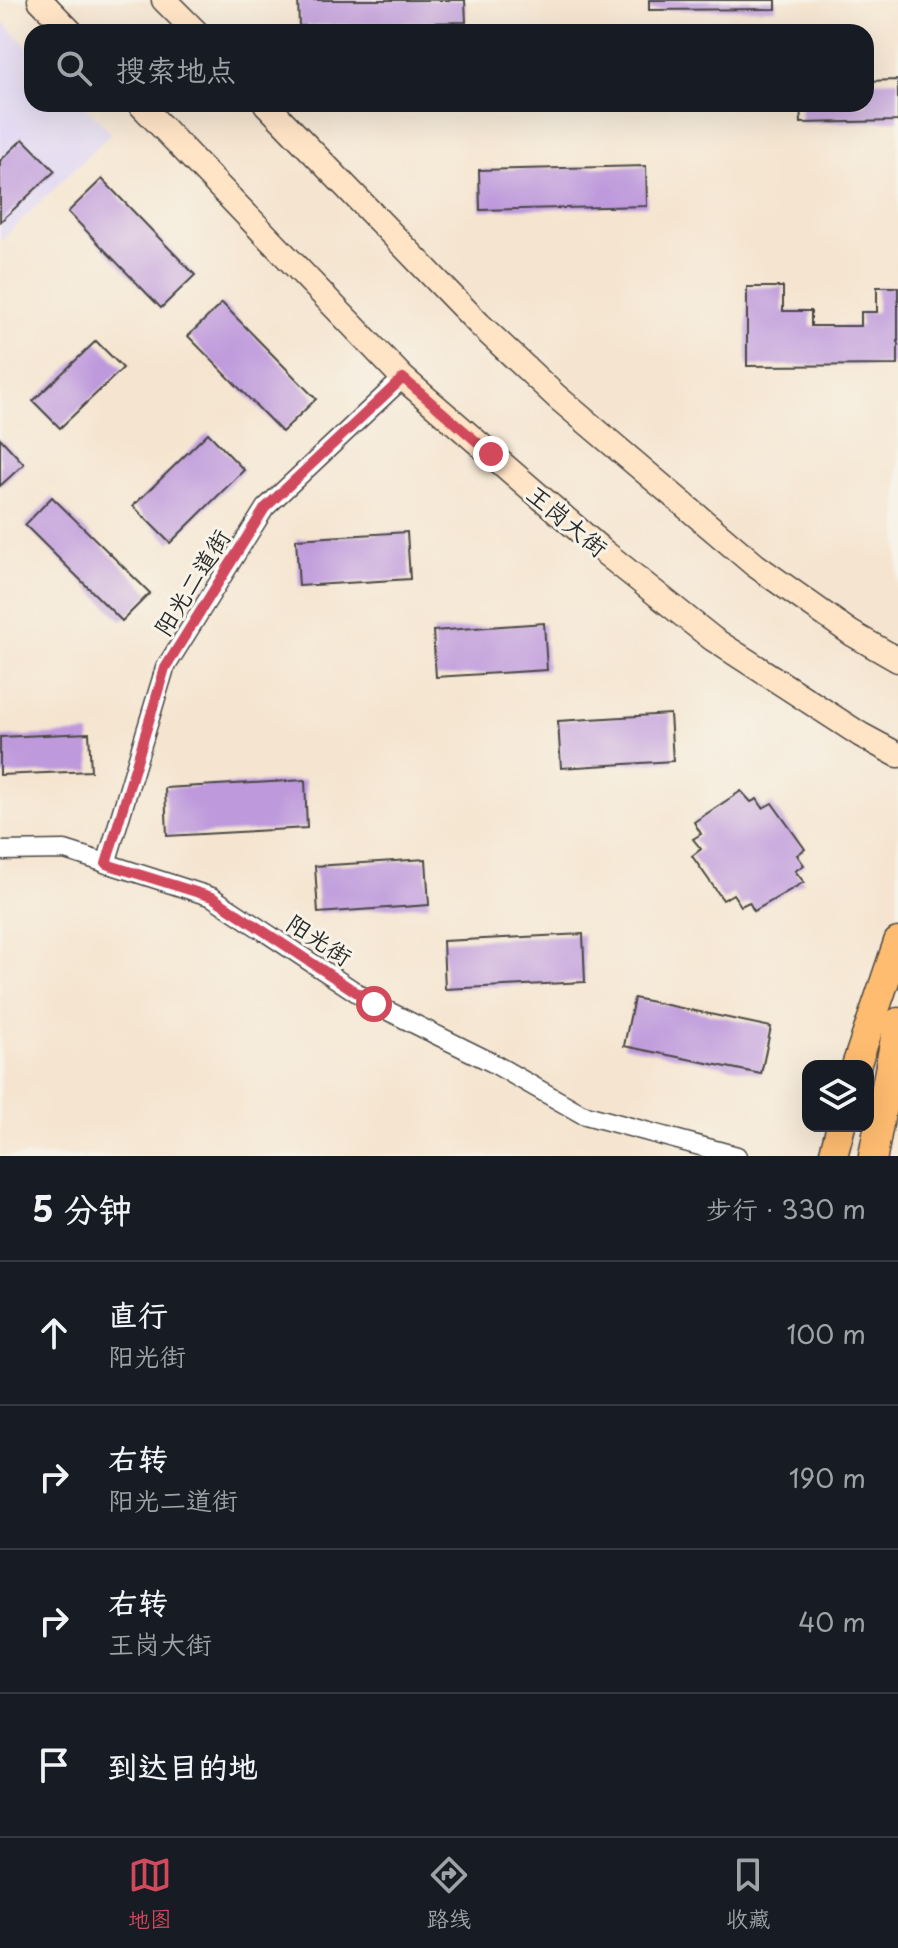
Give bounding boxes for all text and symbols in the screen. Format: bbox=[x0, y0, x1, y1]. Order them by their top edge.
search box bbox=[24, 24, 874, 112]
icon: search bbox=[52, 46, 96, 90]
text: 搜索地点 bbox=[116, 46, 236, 91]
route end bbox=[473, 436, 509, 472]
street label: 王岗大街 bbox=[520, 475, 616, 565]
street label: 阳光二道街 bbox=[144, 522, 238, 642]
street label: 阳光街 bbox=[280, 904, 360, 974]
route start bbox=[356, 986, 392, 1022]
map controls bbox=[802, 1060, 874, 1132]
button: layers bbox=[802, 1060, 874, 1132]
text: 5 分钟 bbox=[32, 1182, 132, 1234]
text: 步行 · 330 m bbox=[706, 1189, 866, 1228]
text: 直行 bbox=[108, 1291, 168, 1336]
icon: ahead bbox=[32, 1311, 76, 1355]
text: 100 m bbox=[786, 1314, 866, 1353]
text: 阳光街 bbox=[108, 1336, 186, 1375]
text: 右转 bbox=[108, 1435, 168, 1480]
icon: right bbox=[32, 1455, 76, 1499]
text: 190 m bbox=[789, 1458, 866, 1497]
text: 阳光二道街 bbox=[108, 1480, 238, 1519]
text: 右转 bbox=[108, 1579, 168, 1624]
icon: right bbox=[32, 1599, 76, 1643]
text: 40 m bbox=[798, 1602, 866, 1641]
text: 王岗大街 bbox=[108, 1624, 212, 1663]
icon: arrive bbox=[32, 1743, 76, 1787]
text: 到达目的地 bbox=[108, 1743, 258, 1788]
tab: 地图 bbox=[128, 1853, 172, 1934]
tab: 路线 bbox=[427, 1853, 471, 1934]
tab: 收藏 bbox=[726, 1853, 770, 1934]

